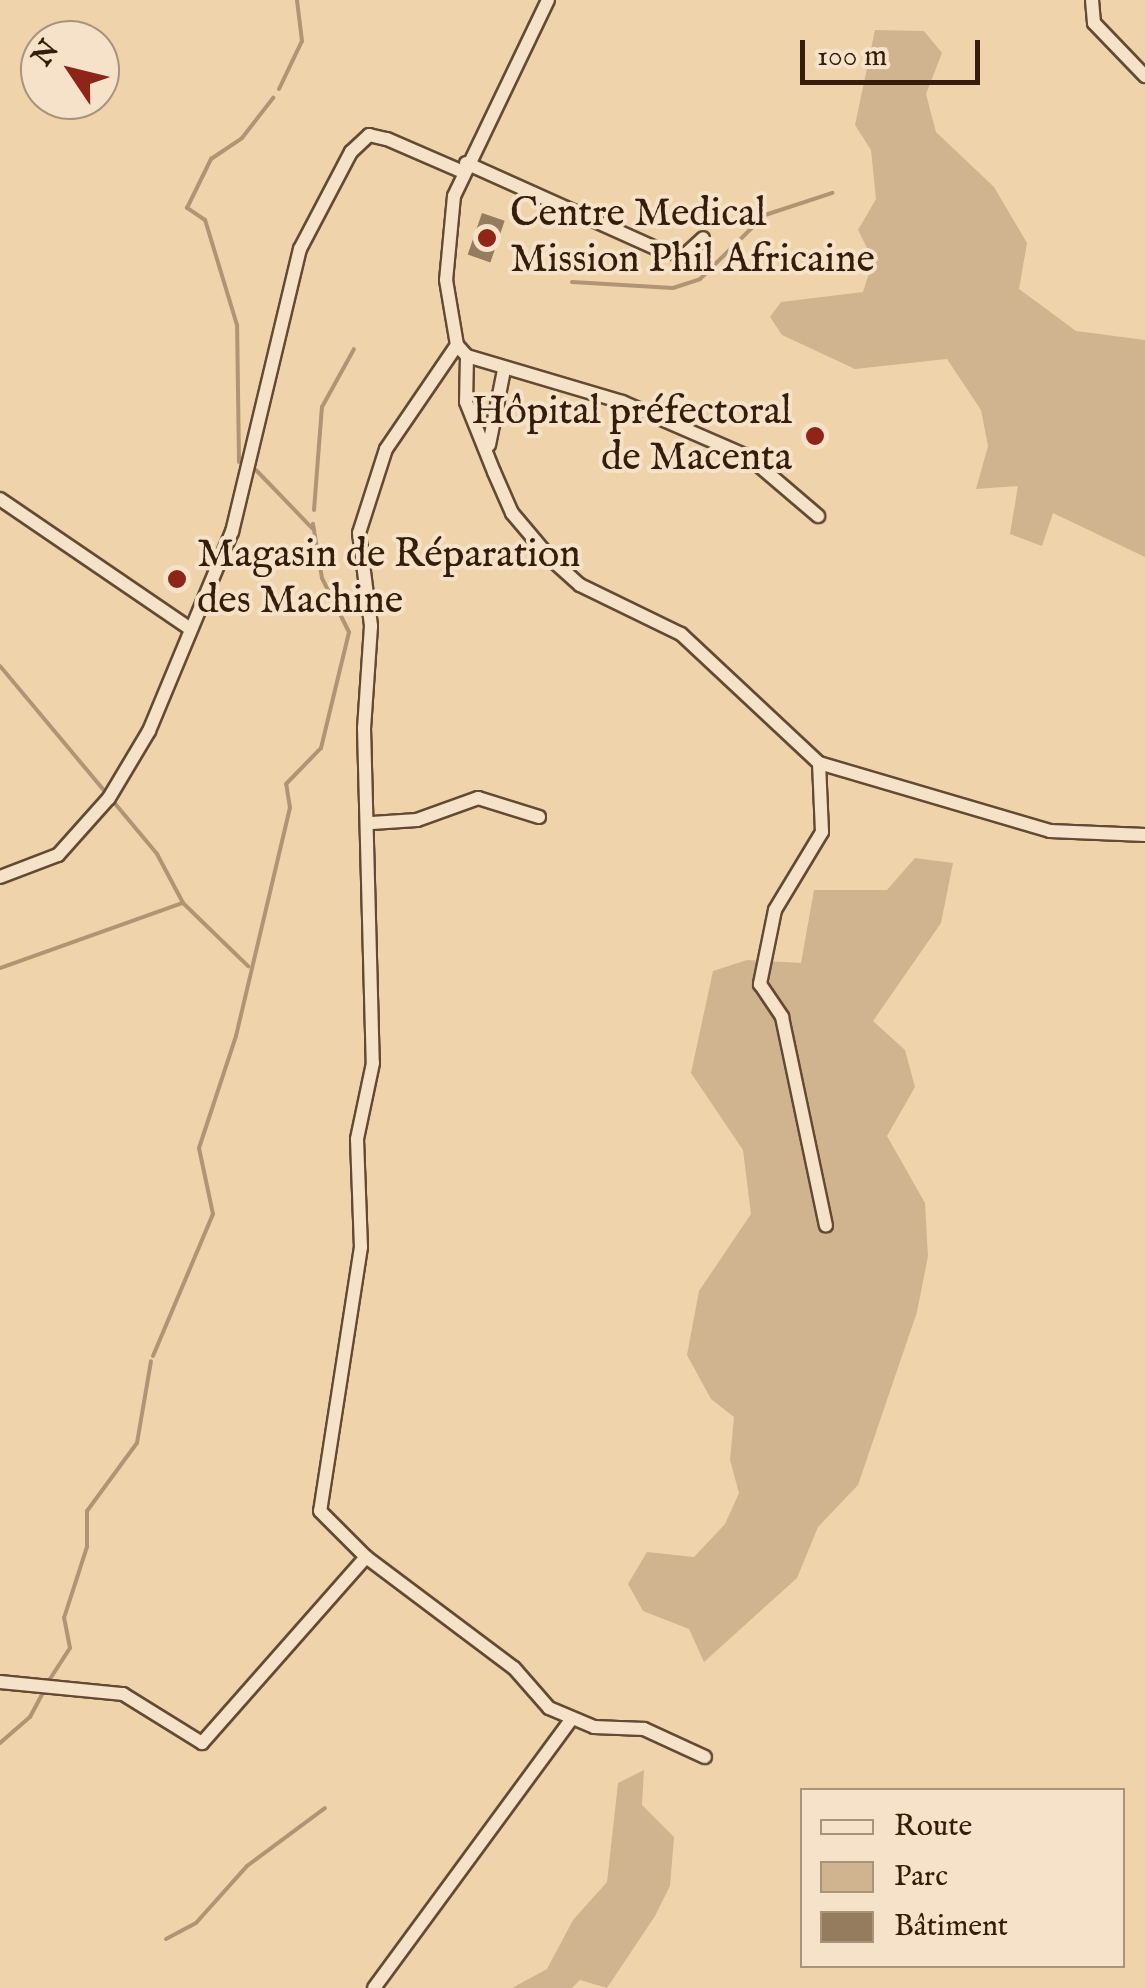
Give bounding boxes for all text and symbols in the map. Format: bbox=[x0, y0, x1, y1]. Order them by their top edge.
north arrow bbox=[20, 20, 120, 120]
scale bar bbox=[805, 20, 985, 82]
text: N bbox=[25, 34, 68, 74]
text: 100 m bbox=[817, 38, 887, 76]
place label: Centre Medical Mission Phil Africaine bbox=[510, 191, 875, 285]
marker: Centre Medical Mission Phil Africaine bbox=[474, 225, 500, 251]
place label: Hôpital préfectoral de Macenta bbox=[471, 389, 792, 483]
marker: Hôpital préfectoral de Macenta bbox=[802, 423, 828, 449]
place label: Magasin de Réparation des Machine bbox=[197, 532, 581, 626]
marker: Magasin de Réparation des Machine bbox=[166, 568, 188, 590]
legend bbox=[800, 1788, 1125, 1968]
text: Route bbox=[894, 1808, 972, 1846]
text: Parc bbox=[894, 1858, 948, 1896]
text: Bâtiment bbox=[894, 1908, 1008, 1946]

